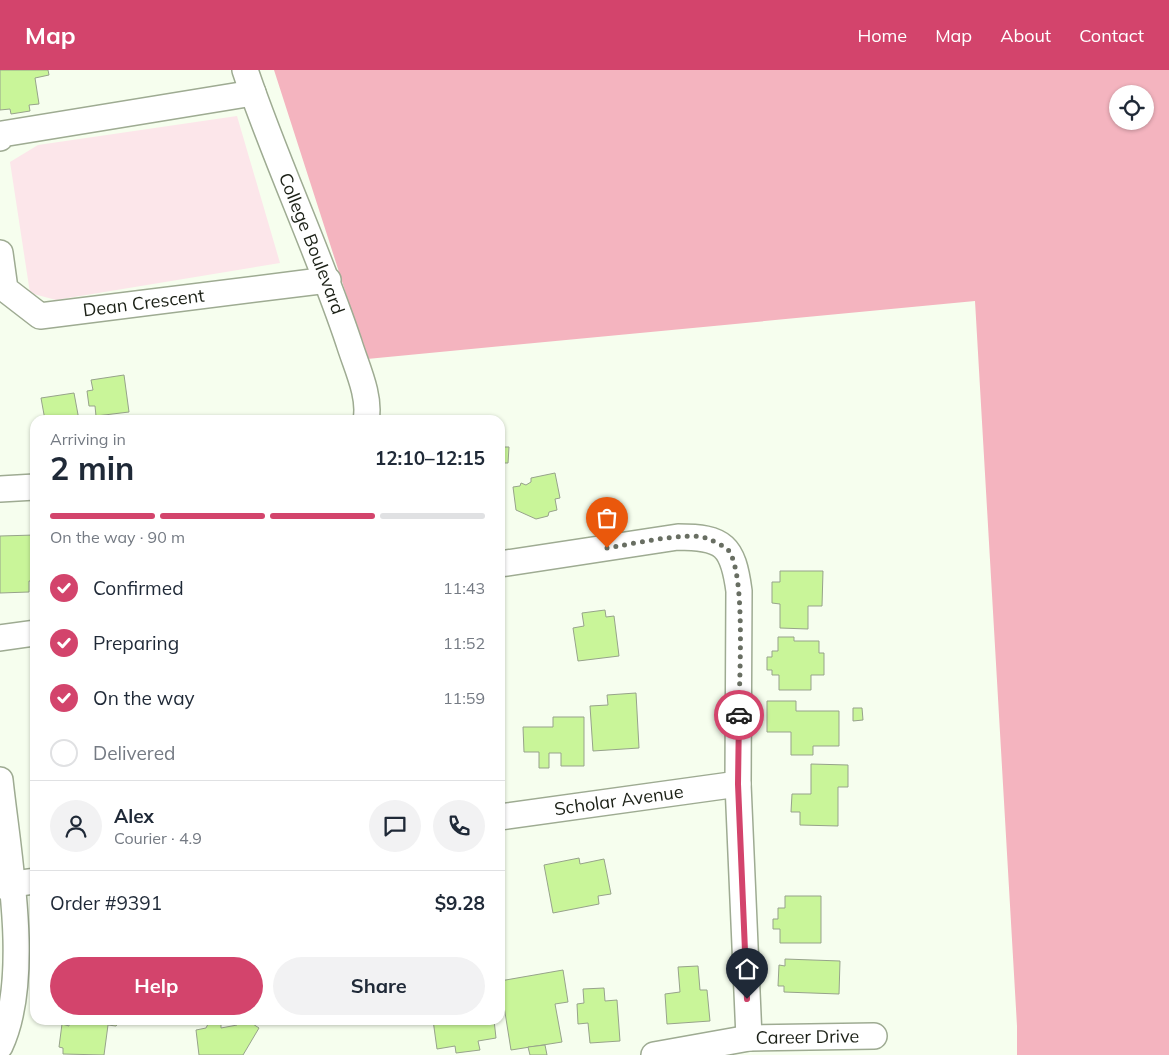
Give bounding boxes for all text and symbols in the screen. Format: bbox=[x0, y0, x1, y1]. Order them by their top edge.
text: Map bbox=[25, 20, 76, 50]
text: Home bbox=[857, 24, 907, 47]
text: Map bbox=[935, 24, 972, 47]
text: About bbox=[1000, 24, 1051, 47]
text: Contact bbox=[1079, 24, 1144, 47]
map controls bbox=[1109, 85, 1154, 130]
button: locate bbox=[1109, 85, 1154, 130]
street label: College Boulevard bbox=[274, 169, 350, 317]
street label: Dean Crescent bbox=[82, 284, 206, 322]
text: Arriving in bbox=[50, 429, 126, 449]
text: 12:10–12:15 bbox=[375, 446, 485, 470]
text: 2 min bbox=[50, 448, 134, 488]
pin bbox=[586, 497, 628, 548]
icon: bag bbox=[593, 504, 621, 532]
text: On the way · 90 m bbox=[50, 527, 185, 547]
icon: check bbox=[50, 574, 78, 602]
text: Confirmed bbox=[93, 576, 184, 600]
text: 11:43 bbox=[443, 578, 485, 598]
icon: check bbox=[50, 629, 78, 657]
text: Preparing bbox=[93, 631, 179, 655]
text: 11:52 bbox=[443, 633, 485, 653]
icon: check bbox=[50, 684, 78, 712]
text: On the way bbox=[93, 686, 195, 710]
text: 11:59 bbox=[443, 688, 485, 708]
courier bbox=[714, 690, 764, 740]
icon: car bbox=[725, 701, 753, 729]
text: Delivered bbox=[93, 741, 175, 765]
street label: Scholar Avenue bbox=[553, 780, 685, 820]
button: person bbox=[50, 800, 102, 852]
button: chat bbox=[369, 800, 421, 852]
button: phone bbox=[433, 800, 485, 852]
text: Alex bbox=[114, 804, 154, 828]
text: Courier · 4.9 bbox=[114, 828, 202, 848]
text: Order #9391 bbox=[50, 891, 162, 915]
text: $9.28 bbox=[435, 891, 485, 915]
pin bbox=[726, 948, 768, 999]
icon: home bbox=[733, 955, 761, 983]
button: Help bbox=[50, 957, 263, 1015]
button: Share bbox=[273, 957, 485, 1015]
street label: Career Drive bbox=[755, 1024, 859, 1049]

